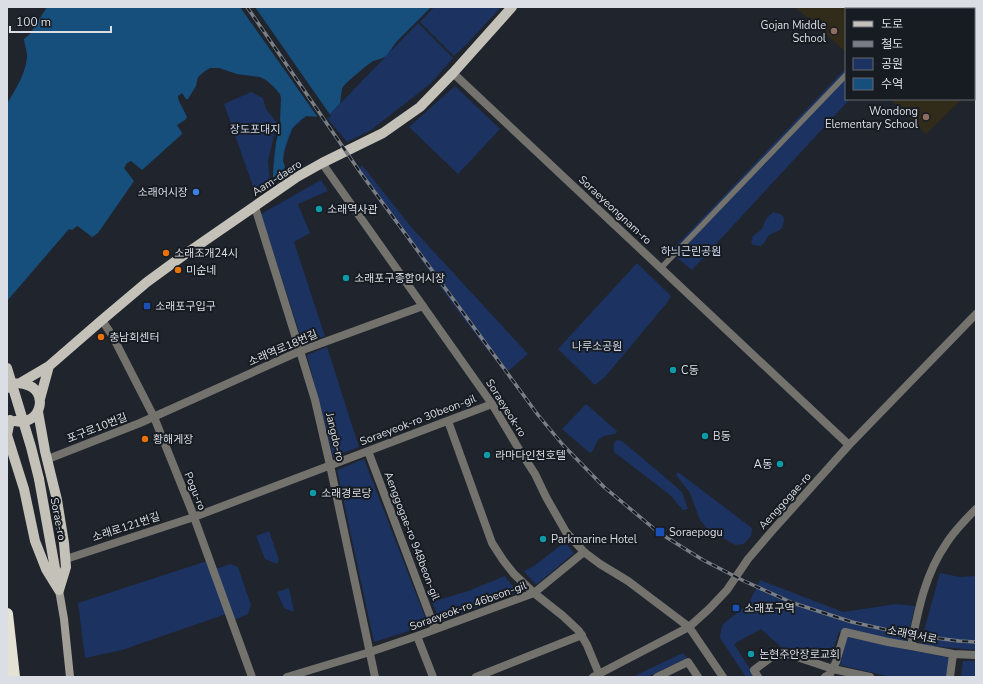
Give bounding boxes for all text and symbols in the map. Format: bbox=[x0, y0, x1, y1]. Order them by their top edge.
scale bar bbox=[10, 8, 111, 34]
legend bbox=[845, 8, 975, 100]
text: 100 m bbox=[16, 14, 51, 30]
text: 도로 bbox=[881, 16, 903, 32]
place label: Gojan Middle School bbox=[761, 18, 827, 46]
marker: Gojan Middle School bbox=[829, 26, 839, 36]
text: 철도 bbox=[881, 36, 903, 52]
text: 공원 bbox=[881, 56, 903, 72]
text: 수역 bbox=[881, 76, 903, 92]
place label: Wondong Elementary School bbox=[825, 104, 919, 132]
marker: Wondong Elementary School bbox=[921, 112, 931, 122]
park label: 장도포대지 bbox=[230, 122, 280, 137]
street label: Aam-daero bbox=[249, 156, 305, 200]
street label: Soraeyeongnam-ro bbox=[575, 172, 655, 248]
place label: 소래어시장 bbox=[137, 185, 188, 200]
marker: 소래어시장 bbox=[191, 187, 201, 197]
place label: 소래역사관 bbox=[327, 202, 378, 217]
marker: 소래역사관 bbox=[314, 204, 324, 214]
park label: 하늬근린공원 bbox=[661, 244, 721, 259]
place label: 소래조개24시 bbox=[174, 246, 238, 261]
marker: 소래조개24시 bbox=[161, 248, 171, 258]
place label: 미순네 bbox=[186, 263, 216, 278]
marker: 미순네 bbox=[173, 265, 183, 275]
place label: 소래포구종합어시장 bbox=[354, 271, 445, 286]
marker: 소래포구종합어시장 bbox=[341, 273, 351, 283]
place label: 소래포구입구 bbox=[155, 299, 216, 314]
marker: 소래포구입구 bbox=[142, 301, 152, 311]
street label: 소래역로18번길 bbox=[246, 327, 320, 369]
place label: 충남회센터 bbox=[109, 330, 160, 345]
marker: 충남회센터 bbox=[96, 332, 106, 342]
park label: 나루소공원 bbox=[572, 339, 622, 354]
place label: C동 bbox=[681, 363, 699, 378]
marker: C동 bbox=[668, 365, 678, 375]
street label: Soraeyeok-ro bbox=[482, 376, 530, 440]
street label: Soraeyeok-ro 30beon-gil bbox=[358, 391, 479, 449]
street label: 포구로10번길 bbox=[65, 410, 129, 446]
street label: Jangdo-ro bbox=[322, 410, 348, 463]
place label: B동 bbox=[713, 429, 731, 444]
marker: B동 bbox=[700, 431, 710, 441]
place label: 황해게장 bbox=[153, 432, 193, 447]
marker: 황해게장 bbox=[140, 434, 150, 444]
place label: 라마다인천호텔 bbox=[495, 448, 566, 463]
marker: 라마다인천호텔 bbox=[482, 450, 492, 460]
place label: A동 bbox=[754, 457, 772, 472]
marker: A동 bbox=[775, 459, 785, 469]
street label: Aenggogae-ro bbox=[755, 469, 815, 533]
street label: Pogu-ro bbox=[181, 470, 209, 512]
street label: Aenggogae-ro 948beon-gil bbox=[381, 470, 444, 603]
place label: 소래경로당 bbox=[321, 486, 372, 501]
marker: 소래경로당 bbox=[308, 488, 318, 498]
street label: Sorae-ro bbox=[47, 496, 69, 542]
street label: 소래로121번길 bbox=[90, 509, 162, 545]
place label: Soraepogu bbox=[669, 525, 723, 540]
marker: Soraepogu bbox=[654, 526, 666, 538]
place label: Parkmarine Hotel bbox=[551, 532, 638, 547]
marker: Parkmarine Hotel bbox=[538, 534, 548, 544]
street label: Soraeyeok-ro 46beon-gil bbox=[407, 578, 529, 634]
place label: 소래포구역 bbox=[744, 601, 795, 616]
marker: 소래포구역 bbox=[731, 603, 741, 613]
street label: 소래역서로 bbox=[886, 623, 938, 647]
place label: 논현주안장로교회 bbox=[759, 647, 840, 662]
marker: 논현주안장로교회 bbox=[746, 649, 756, 659]

